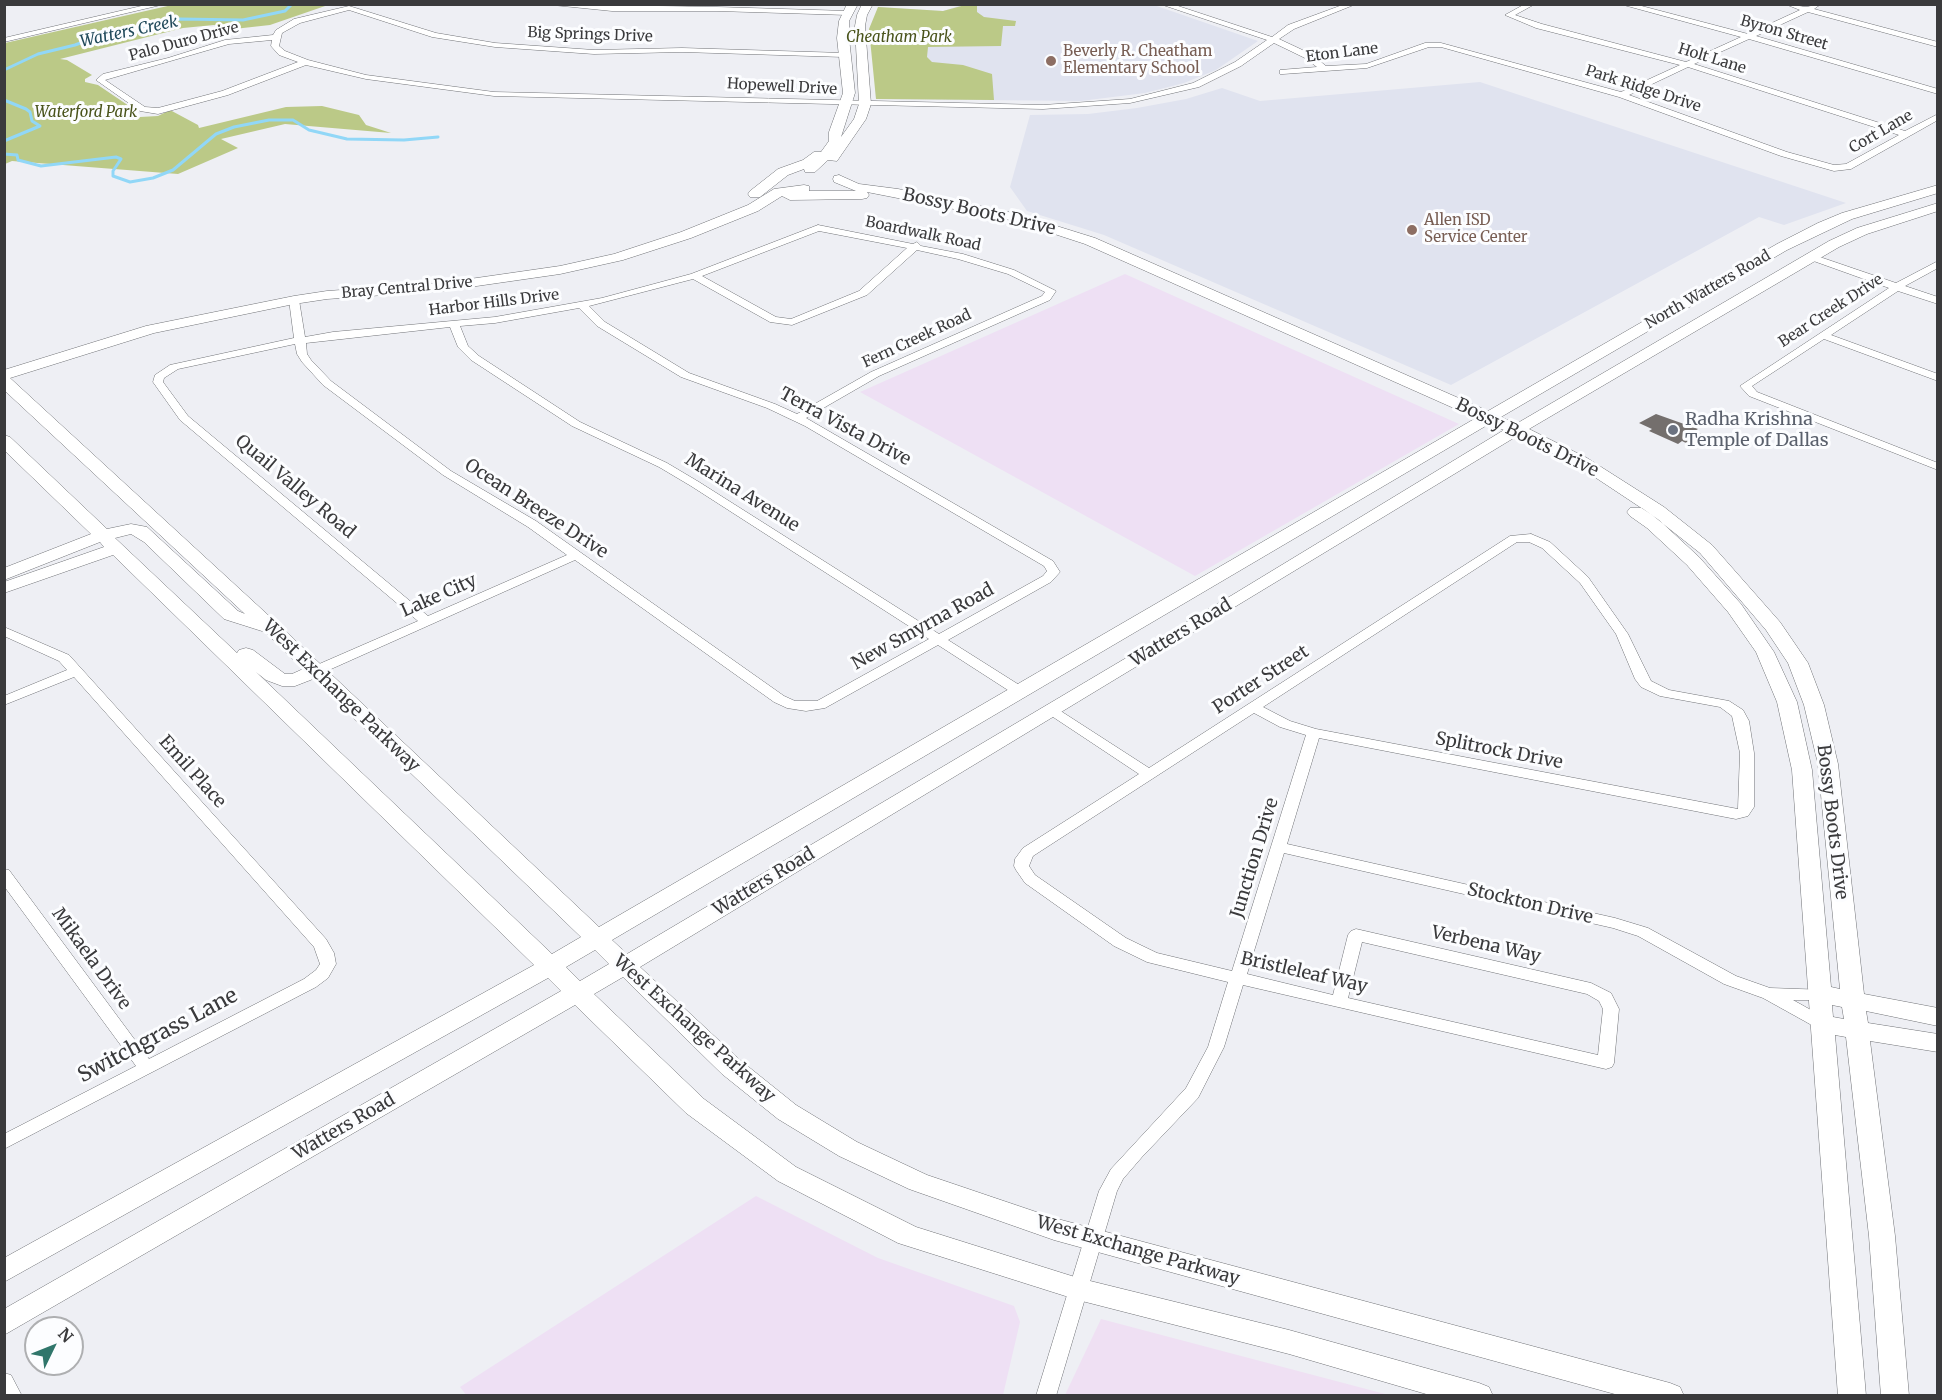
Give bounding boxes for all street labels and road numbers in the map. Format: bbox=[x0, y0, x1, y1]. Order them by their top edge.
street label: Byron Street bbox=[1738, 12, 1830, 54]
street label: Palo Duro Drive bbox=[127, 19, 241, 65]
street label: Big Springs Drive bbox=[527, 24, 653, 46]
street label: Eton Lane bbox=[1305, 40, 1379, 66]
street label: Holt Lane bbox=[1676, 40, 1748, 78]
street label: Park Ridge Drive bbox=[1583, 62, 1703, 116]
street label: Hopewell Drive bbox=[726, 75, 838, 99]
street label: Cort Lane bbox=[1846, 107, 1916, 157]
street label: Bossy Boots Drive bbox=[901, 184, 1057, 240]
street label: Boardwalk Road bbox=[864, 213, 982, 255]
street label: North Watters Road bbox=[1642, 247, 1774, 333]
street label: Bear Creek Drive bbox=[1776, 271, 1886, 351]
street label: Bray Central Drive bbox=[341, 273, 473, 303]
street label: Harbor Hills Drive bbox=[428, 286, 560, 320]
street label: Fern Creek Road bbox=[860, 306, 974, 372]
street label: Terra Vista Drive bbox=[776, 383, 914, 471]
street label: Bossy Boots Drive bbox=[1452, 394, 1602, 482]
street label: Quail Valley Road bbox=[231, 431, 359, 543]
street label: Marina Avenue bbox=[681, 449, 803, 537]
street label: Ocean Breeze Drive bbox=[460, 455, 612, 563]
street label: Lake City bbox=[398, 570, 480, 622]
street label: New Smyrna Road bbox=[848, 579, 998, 675]
street label: Watters Road bbox=[1126, 594, 1236, 672]
street label: West Exchange Parkway bbox=[258, 615, 424, 777]
street label: Porter Street bbox=[1209, 641, 1313, 719]
street label: Splitrock Drive bbox=[1433, 728, 1565, 774]
street label: Emil Place bbox=[154, 731, 230, 813]
street label: Bossy Boots Drive bbox=[1812, 743, 1852, 901]
street label: Junction Drive bbox=[1226, 795, 1284, 921]
street label: Watters Road bbox=[709, 843, 819, 921]
street label: Stockton Drive bbox=[1465, 879, 1595, 929]
street label: Mikaela Drive bbox=[47, 904, 135, 1014]
street label: Verbena Way bbox=[1429, 922, 1543, 968]
street label: Bristleleaf Way bbox=[1239, 948, 1369, 998]
street label: West Exchange Parkway bbox=[609, 951, 779, 1107]
street label: Switchgrass Lane bbox=[74, 983, 242, 1089]
street label: Watters Road bbox=[289, 1089, 399, 1165]
street label: West Exchange Parkway bbox=[1034, 1212, 1242, 1290]

